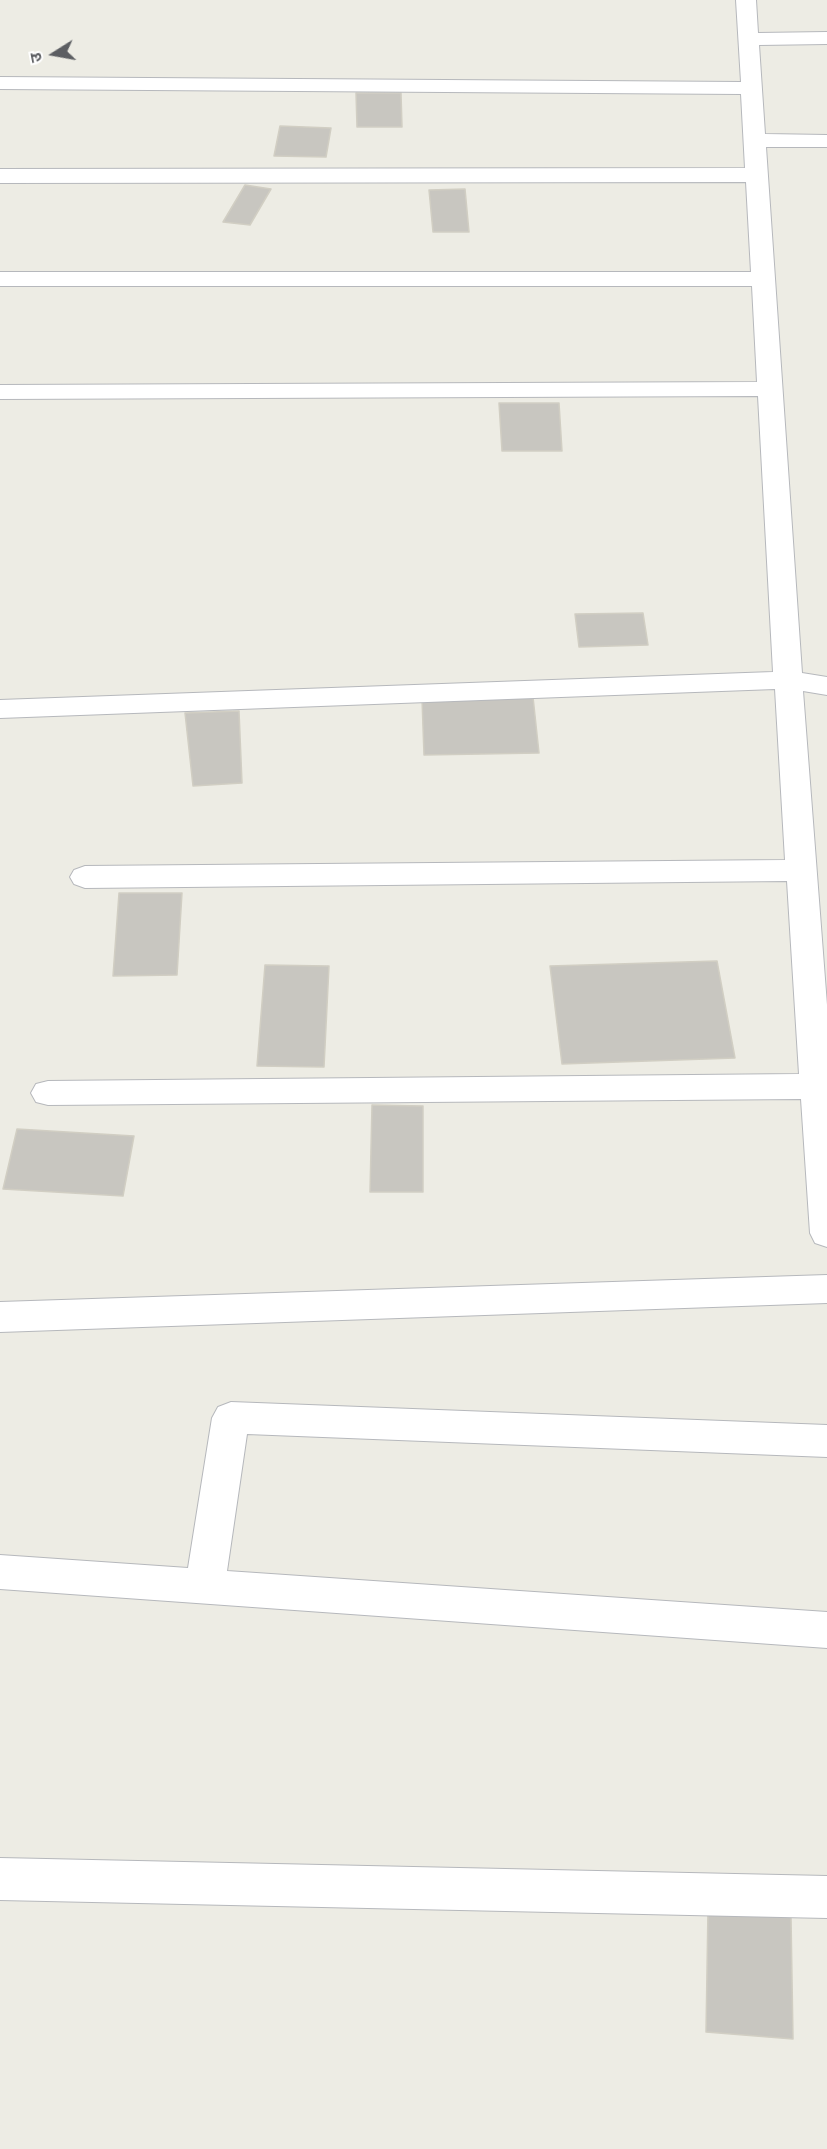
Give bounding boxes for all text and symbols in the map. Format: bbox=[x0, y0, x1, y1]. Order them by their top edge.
north arrow bbox=[24, 24, 84, 84]
text: उ bbox=[27, 51, 45, 64]

